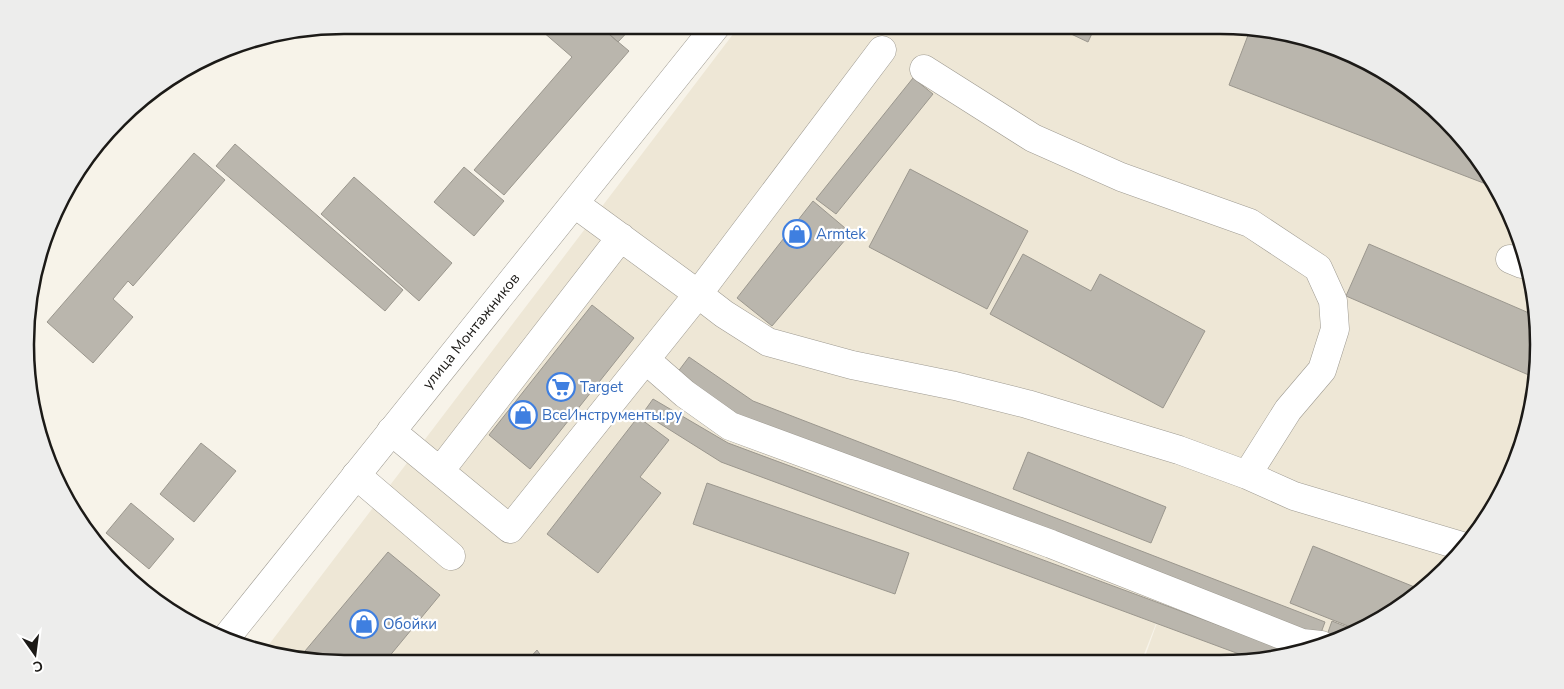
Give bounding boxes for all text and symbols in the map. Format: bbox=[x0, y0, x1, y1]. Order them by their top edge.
shop icon: Armtek bbox=[782, 219, 812, 249]
place label: Armtek bbox=[816, 224, 866, 244]
street label: улица Монтажников bbox=[418, 269, 524, 393]
supermarket icon: Target bbox=[546, 372, 576, 402]
place label: Target bbox=[580, 377, 624, 397]
shop icon: ВсеИнструменты.ру bbox=[508, 400, 538, 430]
place label: ВсеИнструменты.ру bbox=[542, 405, 682, 425]
shop icon: Обойки bbox=[349, 609, 379, 639]
place label: Обойки bbox=[383, 614, 437, 634]
north arrow bbox=[10, 629, 60, 679]
text: С bbox=[31, 656, 45, 677]

